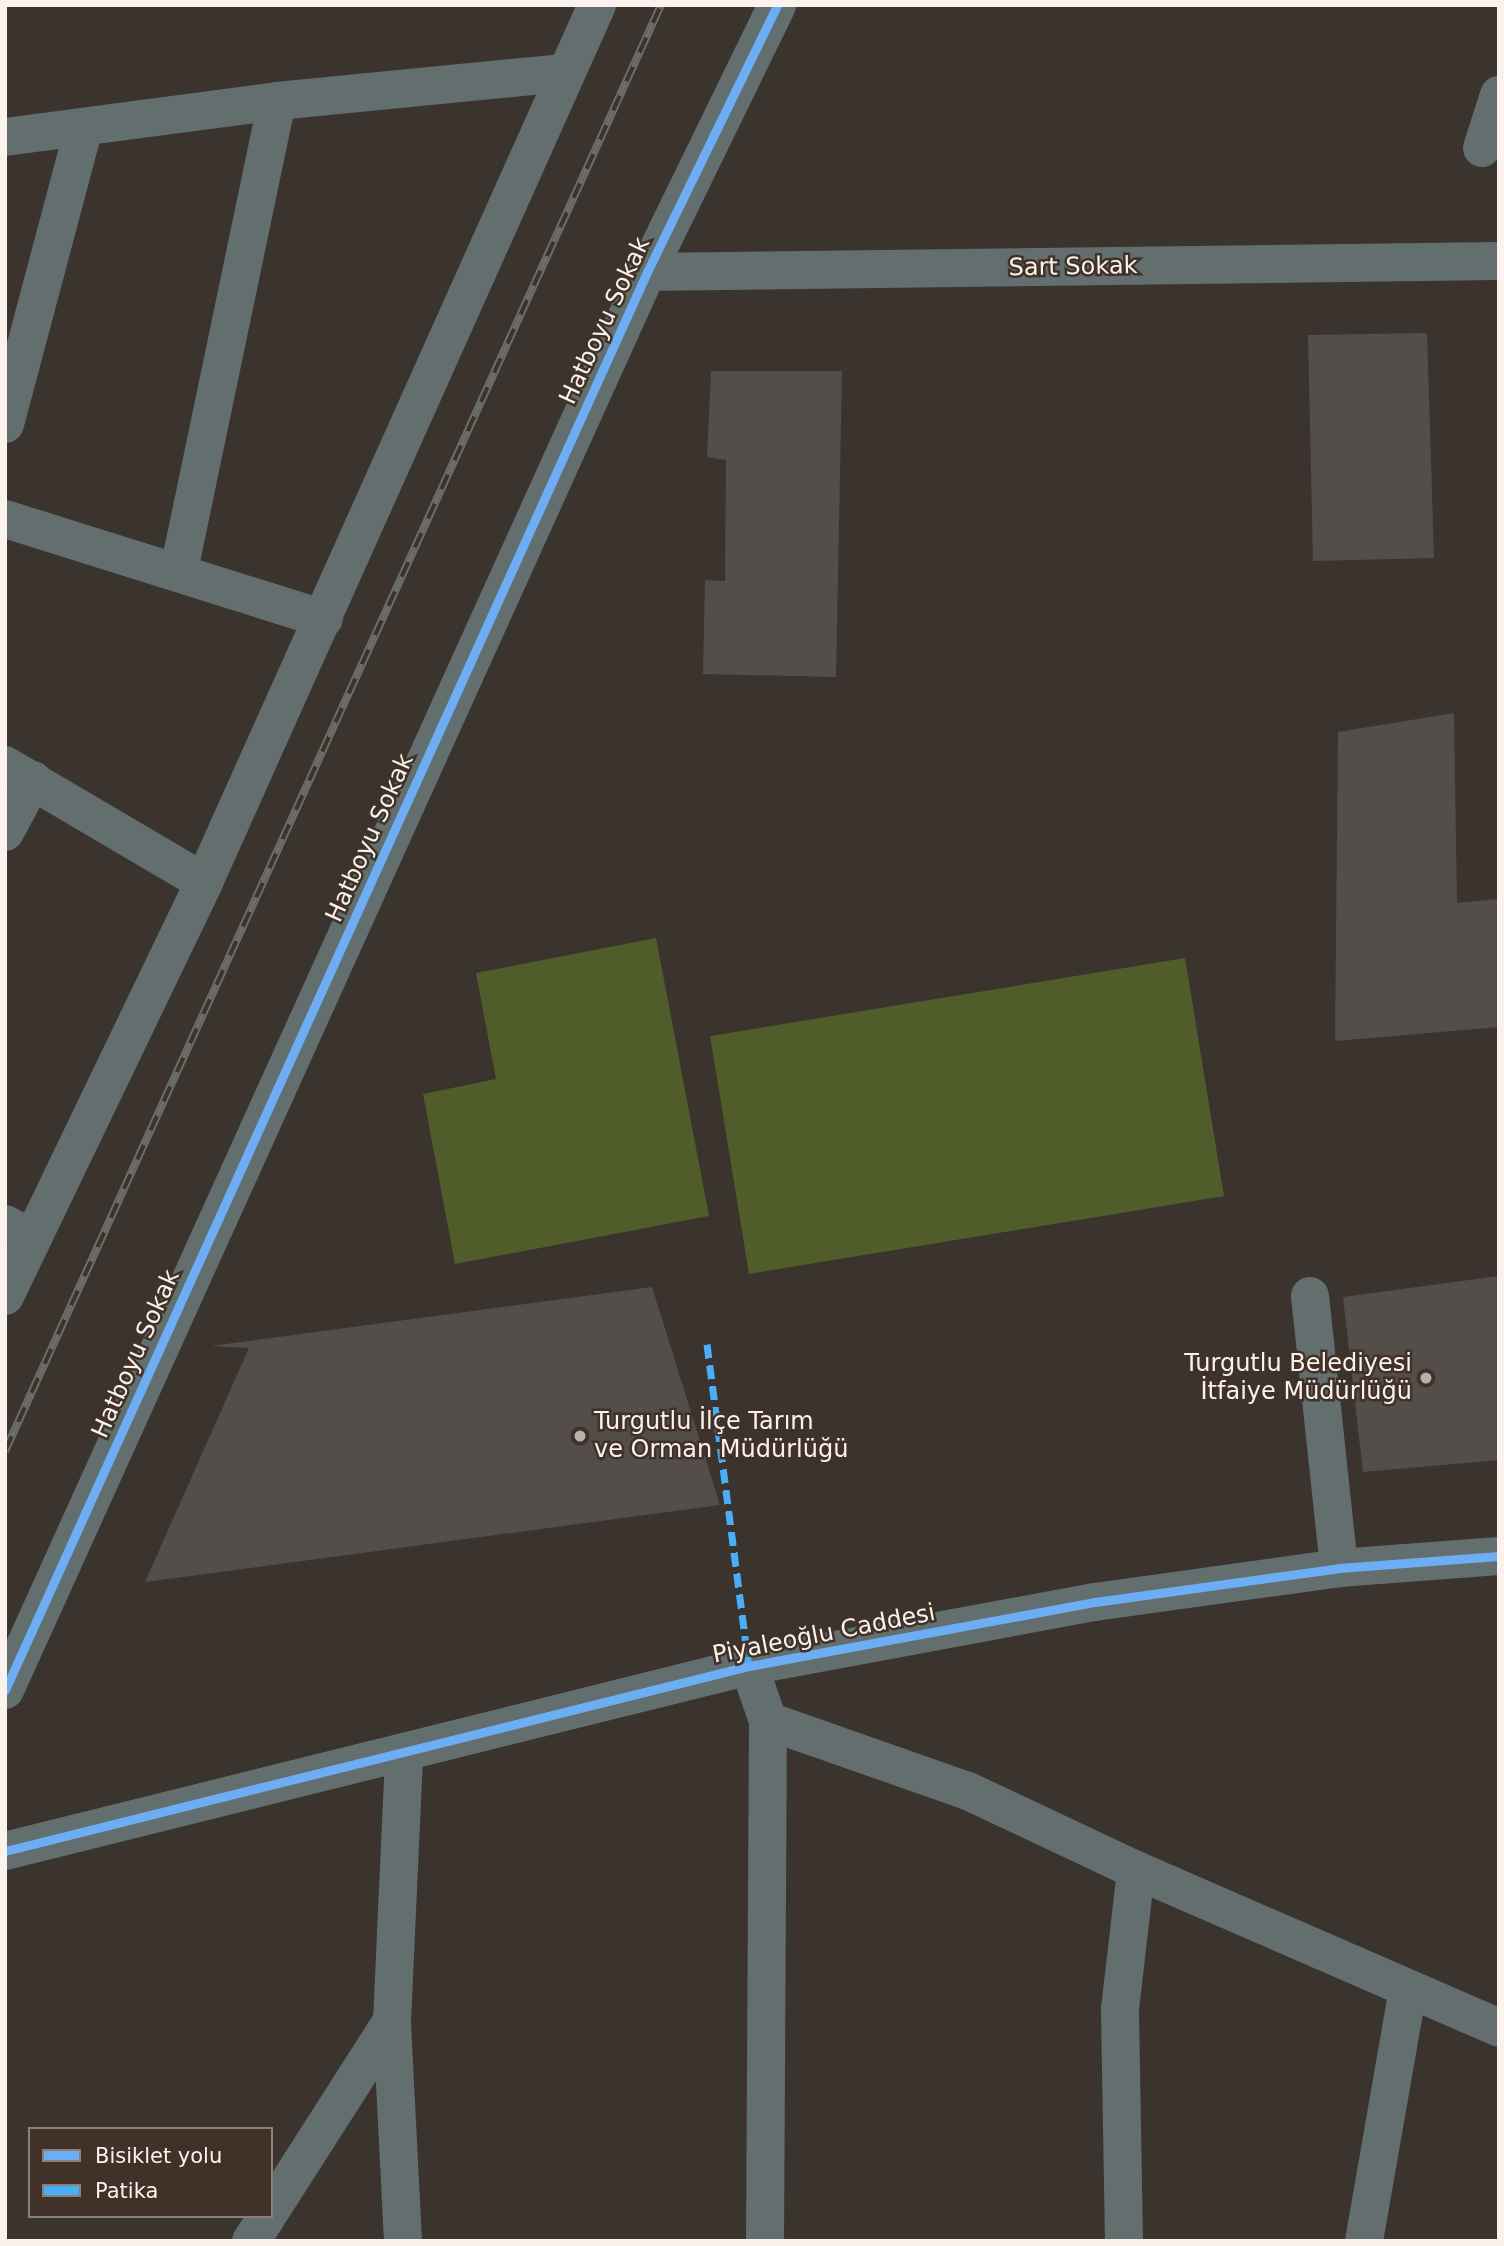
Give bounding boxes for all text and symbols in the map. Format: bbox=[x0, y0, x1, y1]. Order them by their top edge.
street label: Hatboyu Sokak bbox=[554, 233, 656, 409]
street label: Sart Sokak bbox=[1008, 251, 1138, 283]
street label: Hatboyu Sokak bbox=[320, 749, 420, 927]
street label: Hatboyu Sokak bbox=[86, 1265, 186, 1443]
place label: Turgutlu Belediyesi İtfaiye Müdürlüğü bbox=[1184, 1350, 1412, 1406]
marker: Turgutlu Belediyesi İtfaiye Müdürlüğü bbox=[1418, 1370, 1434, 1386]
place label: Turgutlu İlçe Tarım ve Orman Müdürlüğü bbox=[594, 1408, 848, 1464]
marker: Turgutlu İlçe Tarım ve Orman Müdürlüğü bbox=[572, 1428, 588, 1444]
street label: Piyaleoğlu Caddesi bbox=[710, 1598, 938, 1670]
legend bbox=[28, 2127, 273, 2218]
text: Bisiklet yolu bbox=[95, 2144, 222, 2168]
text: Patika bbox=[95, 2179, 158, 2203]

